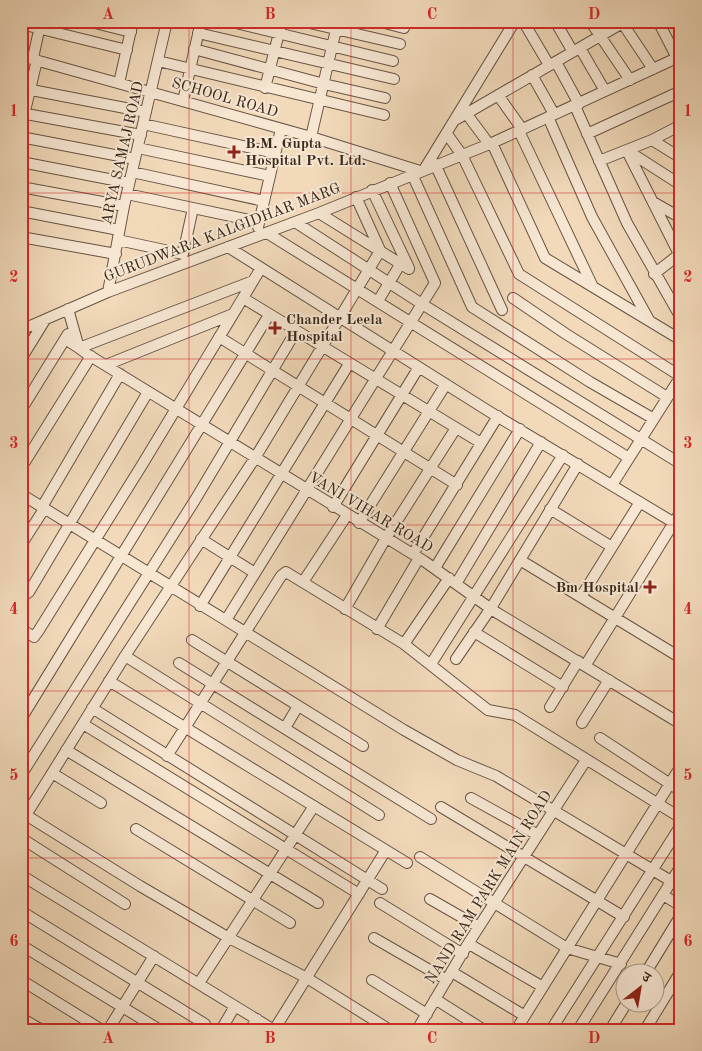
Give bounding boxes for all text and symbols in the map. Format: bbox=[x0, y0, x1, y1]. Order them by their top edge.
text: A bbox=[102, 7, 114, 23]
text: B bbox=[264, 7, 276, 23]
text: C bbox=[427, 7, 437, 23]
text: D bbox=[588, 7, 600, 23]
street label: SCHOOL ROAD bbox=[170, 76, 279, 121]
street label: ARYA SAMAJ ROAD bbox=[100, 80, 147, 226]
text: 1 bbox=[9, 104, 19, 120]
text: 1 bbox=[683, 104, 693, 120]
place label: B.M. Gupta Hospital Pvt. Ltd. bbox=[245, 137, 366, 169]
marker: B.M. Gupta Hospital Pvt. Ltd. bbox=[227, 145, 241, 159]
street label: GURUDWARA KALGIDHAR MARG bbox=[102, 181, 343, 286]
text: 2 bbox=[9, 270, 19, 286]
text: 2 bbox=[683, 270, 693, 286]
place label: Chander Leela Hospital bbox=[286, 313, 383, 345]
marker: Chander Leela Hospital bbox=[268, 321, 282, 335]
text: 3 bbox=[9, 436, 19, 452]
text: 3 bbox=[683, 436, 693, 452]
street label: VANI VIHAR ROAD bbox=[306, 470, 435, 556]
marker: Bm Hospital bbox=[643, 580, 657, 594]
place label: Bm Hospital bbox=[555, 581, 639, 596]
text: 4 bbox=[9, 602, 19, 618]
text: 4 bbox=[683, 602, 693, 618]
text: 5 bbox=[9, 768, 19, 784]
text: 5 bbox=[683, 768, 693, 784]
street label: NAND RAM PARK MAIN ROAD bbox=[423, 788, 555, 987]
text: 6 bbox=[9, 934, 19, 950]
text: 6 bbox=[683, 934, 693, 950]
north arrow bbox=[614, 964, 664, 1014]
text: उ bbox=[639, 969, 654, 986]
text: A bbox=[102, 1031, 114, 1047]
text: B bbox=[264, 1031, 276, 1047]
text: C bbox=[427, 1031, 437, 1047]
text: D bbox=[588, 1031, 600, 1047]

